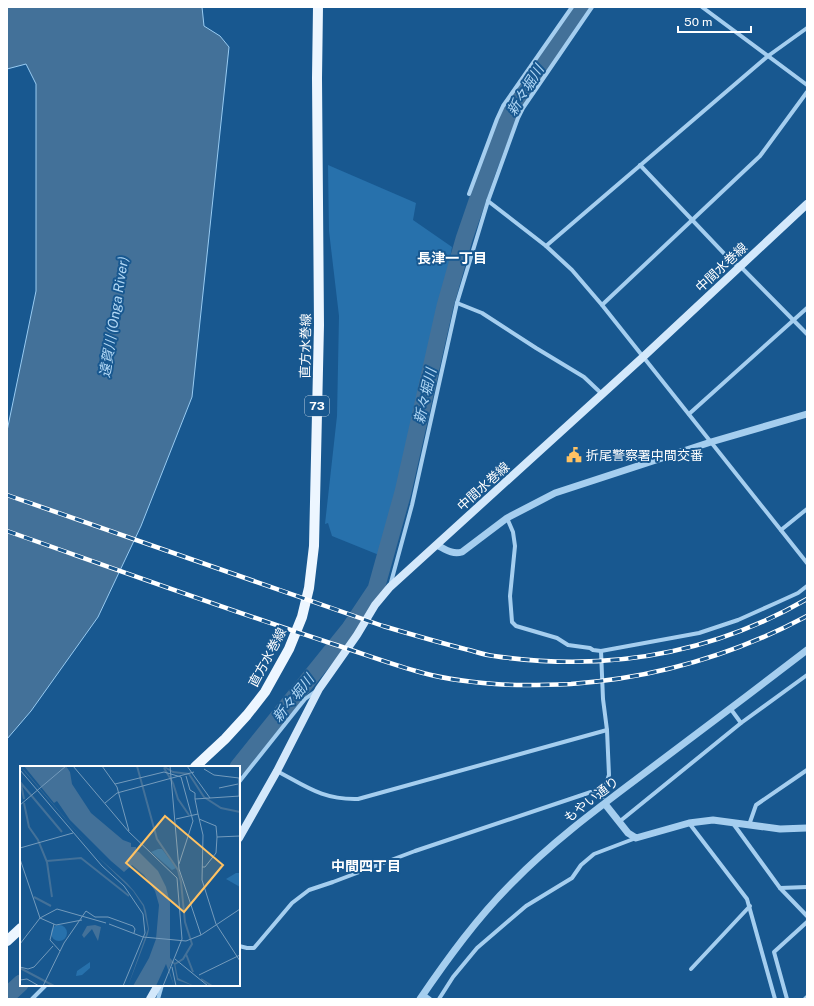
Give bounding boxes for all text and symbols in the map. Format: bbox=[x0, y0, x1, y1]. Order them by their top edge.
scale bar bbox=[678, 8, 751, 34]
text: 50 m bbox=[684, 15, 712, 29]
water label: 新々堀川 bbox=[503, 60, 548, 118]
street label: 中間水巻線 bbox=[692, 240, 750, 295]
district label: 長津一丁目 bbox=[417, 250, 487, 266]
water label: 遠賀川 (Onga River) bbox=[97, 255, 131, 379]
street label: 直方水巻線 bbox=[297, 313, 314, 379]
water label: 新々堀川 bbox=[411, 365, 440, 425]
road number: 73 bbox=[305, 396, 329, 416]
public building icon: 折尾警察署中間交番 bbox=[565, 446, 583, 464]
place label: 折尾警察署中間交番 bbox=[586, 448, 703, 463]
street label: 中間水巻線 bbox=[454, 459, 513, 514]
street label: 直方水巻線 bbox=[246, 625, 289, 689]
water label: 新々堀川 bbox=[269, 670, 318, 725]
inset map bbox=[20, 766, 240, 986]
street label: もやい通り bbox=[561, 773, 622, 825]
district label: 中間四丁目 bbox=[331, 858, 401, 874]

